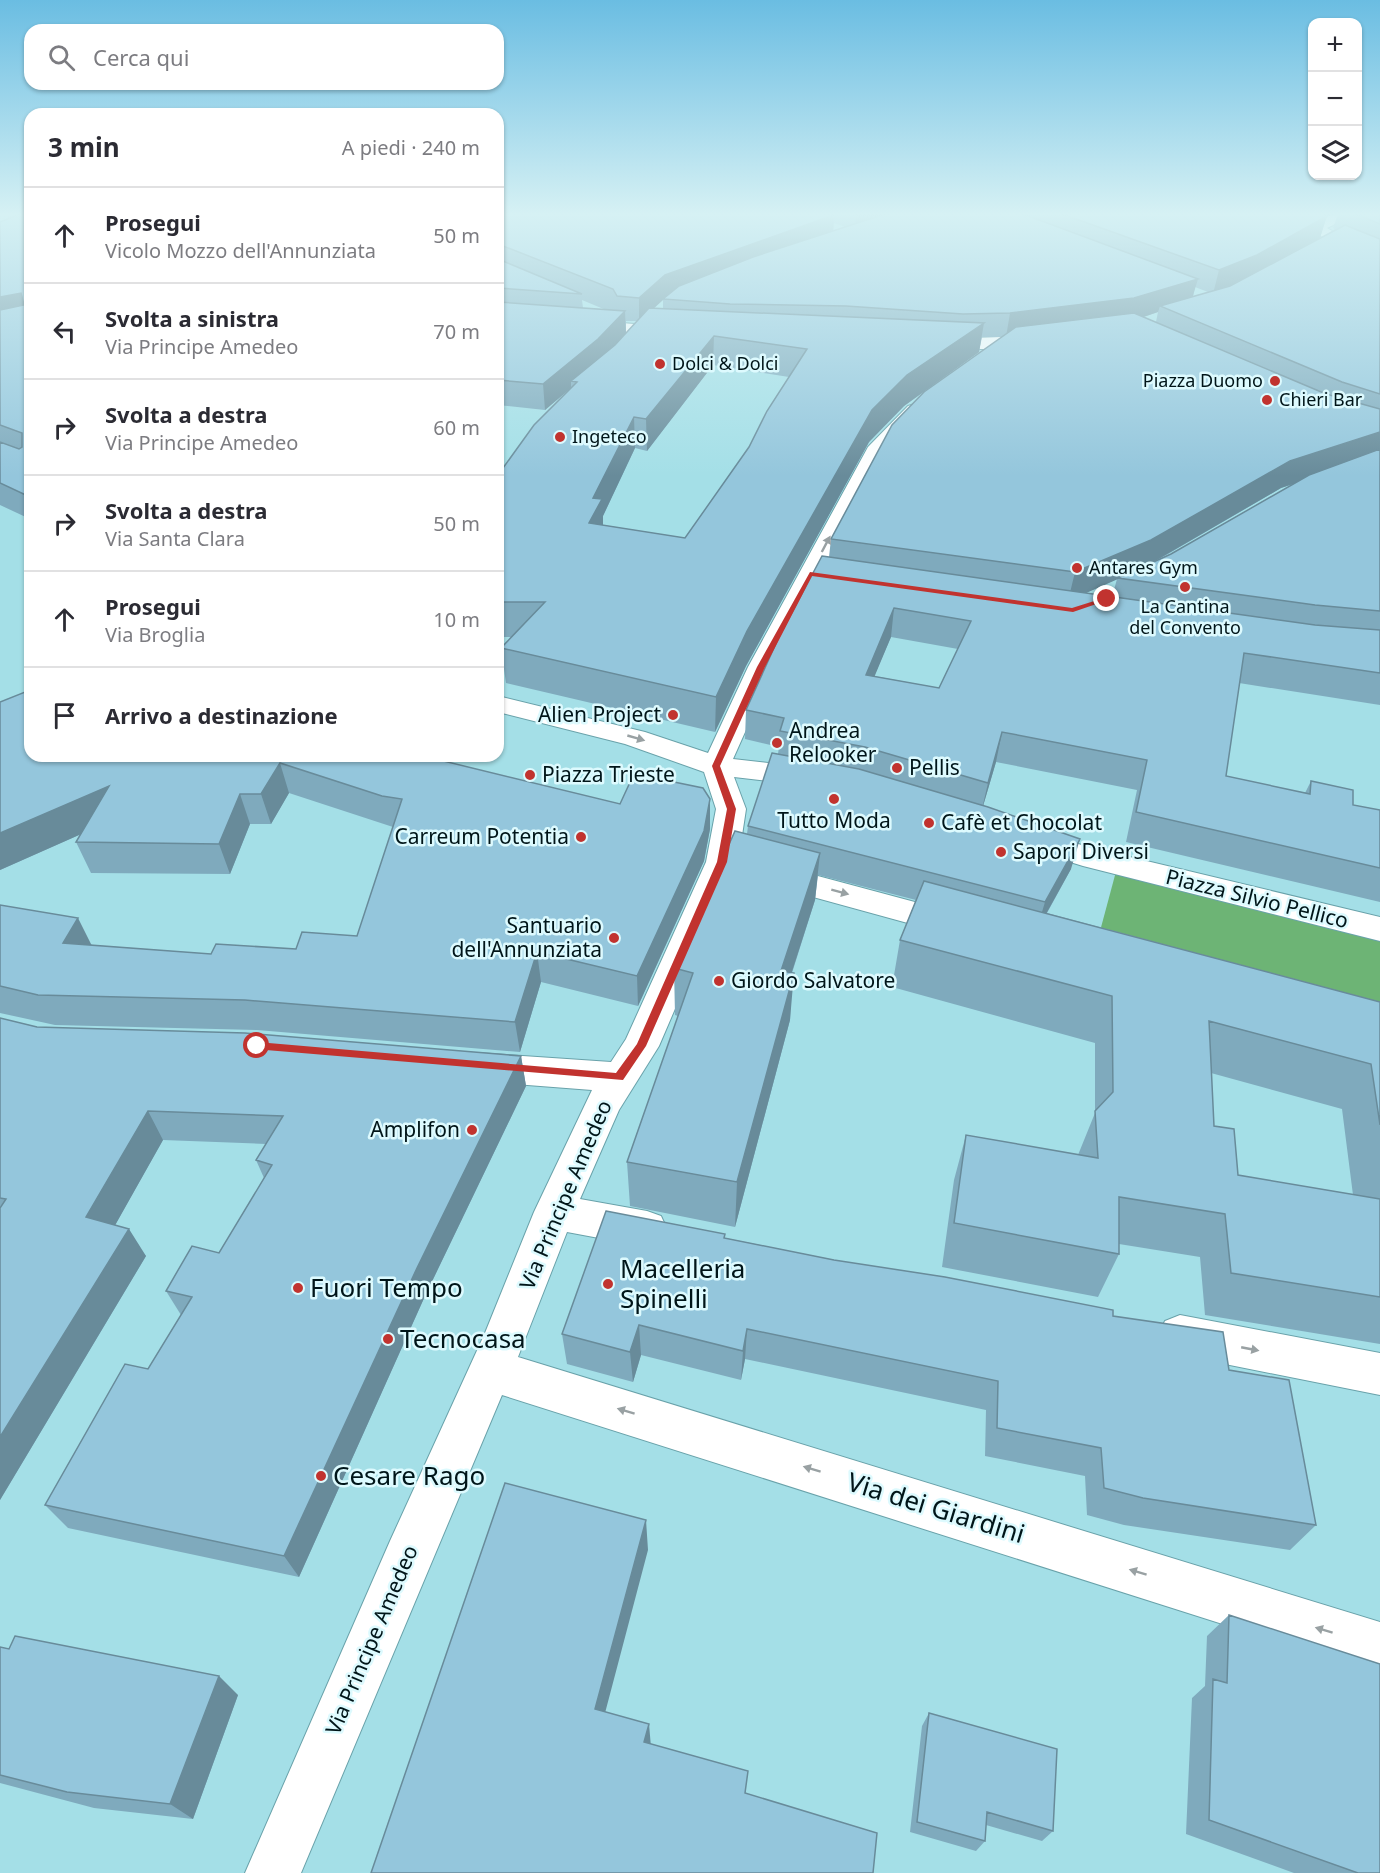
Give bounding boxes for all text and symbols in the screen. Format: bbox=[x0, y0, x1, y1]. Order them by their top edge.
map controls bbox=[1308, 18, 1362, 180]
button: + bbox=[1308, 18, 1362, 72]
search box bbox=[24, 24, 504, 90]
icon: search bbox=[45, 41, 78, 74]
text: Cerca qui bbox=[93, 42, 189, 72]
button: − bbox=[1308, 72, 1362, 126]
button: layers bbox=[1308, 126, 1362, 180]
text: 3 min bbox=[48, 129, 120, 165]
text: A piedi · 240 m bbox=[342, 134, 480, 161]
text: Prosegui bbox=[105, 207, 201, 237]
icon: ahead bbox=[48, 219, 81, 252]
text: 50 m bbox=[433, 222, 480, 249]
text: Vicolo Mozzo dell'Annunziata bbox=[105, 237, 376, 264]
text: Svolta a sinistra bbox=[105, 303, 279, 333]
icon: left bbox=[48, 315, 81, 348]
text: 70 m bbox=[433, 318, 480, 345]
text: Via Principe Amedeo bbox=[105, 333, 298, 360]
place label: Dolci & Dolci bbox=[672, 351, 778, 375]
marker: Dolci & Dolci bbox=[653, 357, 667, 371]
place label: Piazza Duomo bbox=[1143, 368, 1263, 392]
marker: Piazza Duomo bbox=[1268, 374, 1282, 388]
place label: Chieri Bar bbox=[1279, 387, 1363, 411]
marker: Chieri Bar bbox=[1260, 393, 1274, 407]
text: Svolta a destra bbox=[105, 399, 268, 429]
icon: right bbox=[48, 411, 81, 444]
text: 60 m bbox=[433, 414, 480, 441]
place label: Ingeteco bbox=[572, 424, 647, 448]
text: Via Principe Amedeo bbox=[105, 429, 298, 456]
marker: Ingeteco bbox=[553, 430, 567, 444]
text: Svolta a destra bbox=[105, 495, 268, 525]
icon: right bbox=[48, 507, 81, 540]
text: 50 m bbox=[433, 510, 480, 537]
text: Via Santa Clara bbox=[105, 525, 245, 552]
one-way arrow bbox=[820, 535, 830, 553]
place label: Antares Gym bbox=[1089, 555, 1198, 579]
marker: Antares Gym bbox=[1070, 561, 1084, 575]
marker: La Cantina del Convento bbox=[1178, 580, 1192, 594]
route end bbox=[1093, 585, 1119, 611]
text: Prosegui bbox=[105, 591, 201, 621]
place label: La Cantina del Convento bbox=[1129, 594, 1241, 639]
icon: ahead bbox=[48, 603, 81, 636]
text: 10 m bbox=[433, 606, 480, 633]
text: Via Broglia bbox=[105, 621, 205, 648]
icon: arrive bbox=[48, 699, 81, 732]
text: Arrivo a destinazione bbox=[105, 700, 338, 730]
place label: Alien Project bbox=[538, 700, 661, 728]
marker: Alien Project bbox=[666, 708, 680, 722]
place label: Andrea Relooker bbox=[789, 716, 877, 768]
one-way arrow bbox=[627, 734, 645, 743]
marker: Andrea Relooker bbox=[770, 736, 784, 750]
place label: Pellis bbox=[909, 753, 960, 781]
place label: Piazza Trieste bbox=[542, 760, 675, 788]
marker: Pellis bbox=[890, 761, 904, 775]
marker: Piazza Trieste bbox=[523, 768, 537, 782]
marker: Tutto Moda bbox=[827, 792, 841, 806]
place label: Tutto Moda bbox=[777, 806, 891, 834]
place label: Cafè et Chocolat bbox=[941, 808, 1102, 836]
marker: Cafè et Chocolat bbox=[922, 816, 936, 830]
place label: Carreum Potentia bbox=[395, 822, 569, 850]
marker: Carreum Potentia bbox=[574, 830, 588, 844]
place label: Sapori Diversi bbox=[1013, 837, 1149, 865]
marker: Sapori Diversi bbox=[994, 845, 1008, 859]
street label: Piazza Silvio Pellico bbox=[1163, 862, 1351, 934]
one-way arrow bbox=[831, 888, 849, 897]
place label: Santuario dell'Annunziata bbox=[451, 911, 602, 963]
marker: Santuario dell'Annunziata bbox=[607, 931, 621, 945]
place label: Giordo Salvatore bbox=[731, 966, 895, 994]
marker: Giordo Salvatore bbox=[712, 974, 726, 988]
route start bbox=[243, 1032, 269, 1058]
street label: Via Principe Amedeo bbox=[513, 1096, 618, 1294]
place label: Amplifon bbox=[370, 1115, 460, 1143]
marker: Amplifon bbox=[465, 1123, 479, 1137]
place label: Macelleria Spinelli bbox=[620, 1250, 745, 1316]
place label: Fuori Tempo bbox=[310, 1269, 463, 1305]
marker: Macelleria Spinelli bbox=[601, 1277, 615, 1291]
marker: Fuori Tempo bbox=[291, 1281, 305, 1295]
place label: Tecnocasa bbox=[400, 1320, 526, 1356]
marker: Tecnocasa bbox=[381, 1332, 395, 1346]
one-way arrow bbox=[1241, 1345, 1260, 1354]
one-way arrow bbox=[617, 1406, 635, 1415]
place label: Cesare Rago bbox=[333, 1457, 485, 1493]
street label: Via dei Giardini bbox=[843, 1463, 1029, 1551]
one-way arrow bbox=[803, 1464, 821, 1473]
marker: Cesare Rago bbox=[314, 1469, 328, 1483]
street label: Via Principe Amedeo bbox=[319, 1541, 424, 1739]
one-way arrow bbox=[1129, 1567, 1147, 1576]
one-way arrow bbox=[1315, 1625, 1333, 1634]

